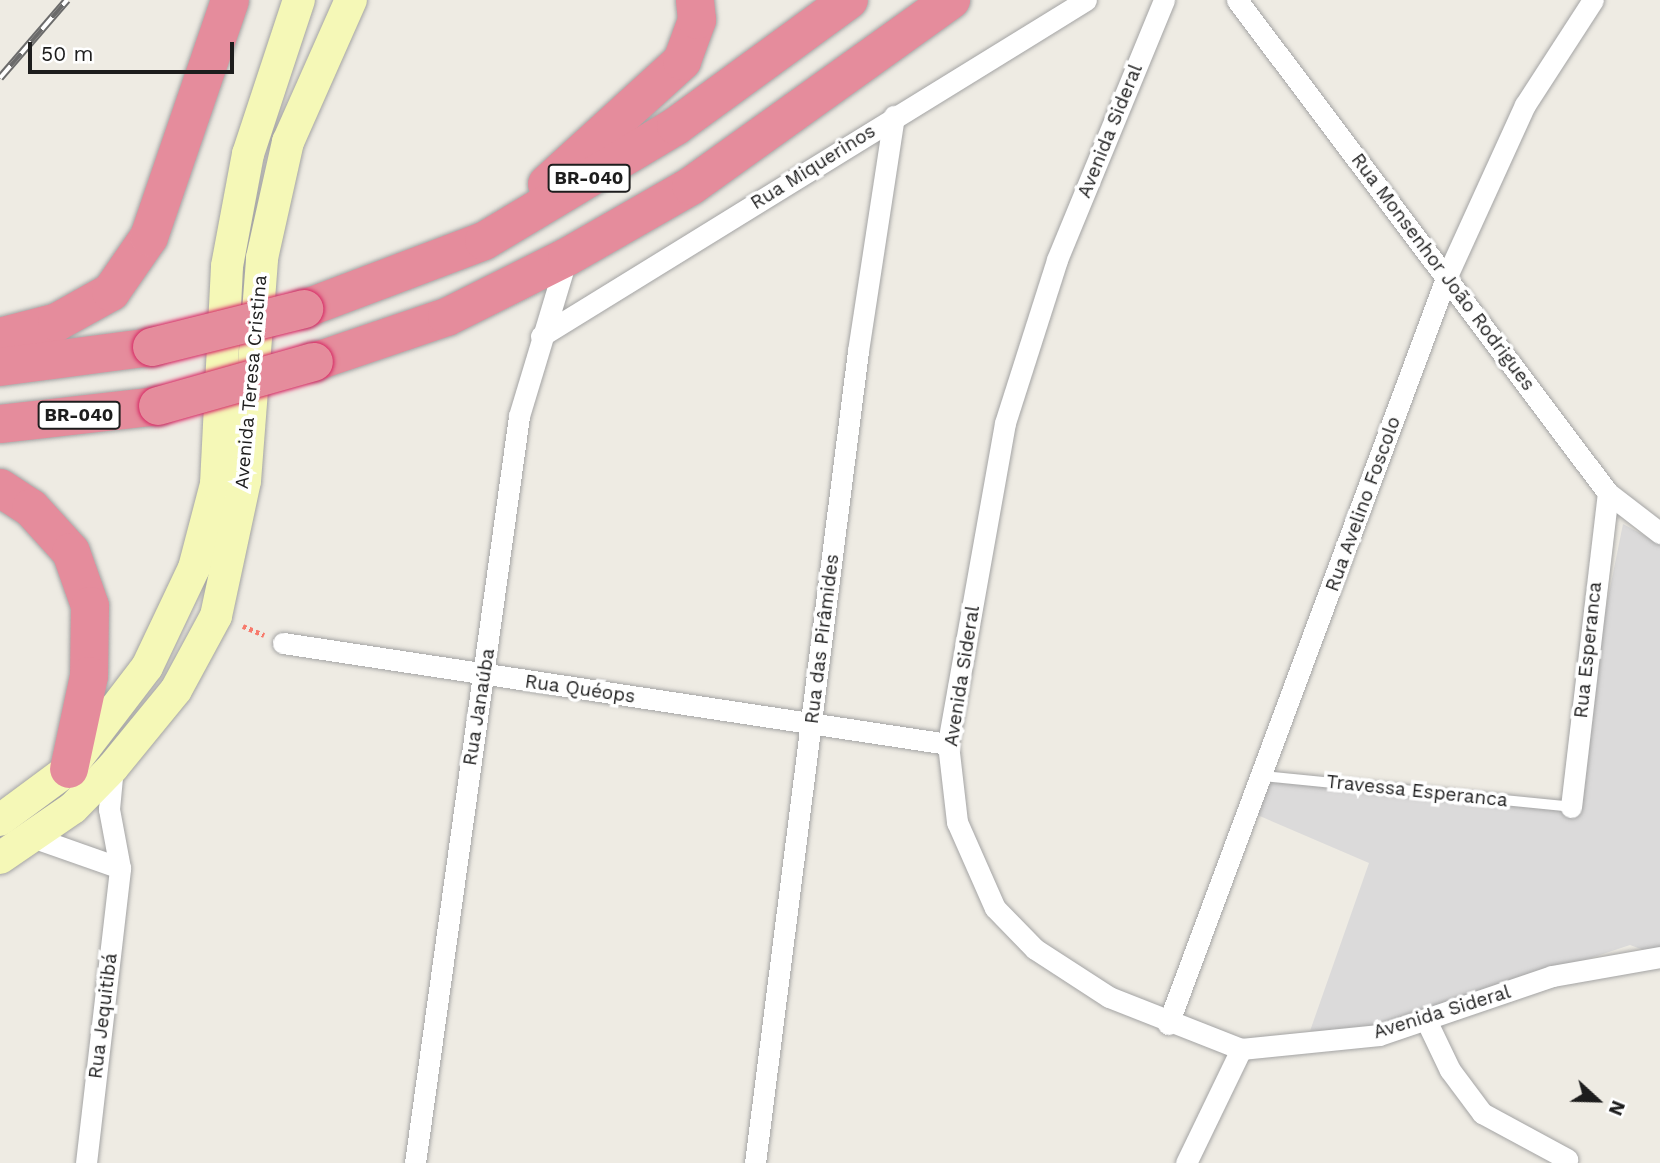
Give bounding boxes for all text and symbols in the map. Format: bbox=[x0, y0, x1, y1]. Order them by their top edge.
scale bar bbox=[32, 28, 238, 72]
text: 50 m bbox=[41, 41, 93, 66]
street label: Avenida Sideral bbox=[1073, 61, 1147, 201]
street label: Rua Miquerinos bbox=[746, 119, 880, 215]
street label: Rua Monsenhor João Rodrigues bbox=[1346, 148, 1540, 396]
road number: BR-040 bbox=[547, 163, 631, 192]
street label: Avenida Teresa Cristina bbox=[230, 273, 272, 491]
road number: BR-040 bbox=[37, 400, 121, 430]
street label: Rua Avelino Foscolo bbox=[1321, 413, 1405, 595]
street label: Rua das Pirâmides bbox=[800, 553, 844, 725]
street label: Rua Esperanca bbox=[1569, 580, 1607, 720]
street label: Avenida Sideral bbox=[940, 604, 984, 748]
street label: Rua Janaúba bbox=[458, 646, 500, 768]
street label: Rua Quéops bbox=[523, 670, 637, 708]
street label: Travessa Esperanca bbox=[1325, 770, 1509, 812]
street label: Rua Jequitibá bbox=[84, 951, 122, 1081]
street label: Avenida Sideral bbox=[1370, 980, 1514, 1044]
north arrow bbox=[1562, 1065, 1632, 1135]
text: N bbox=[1604, 1097, 1630, 1119]

